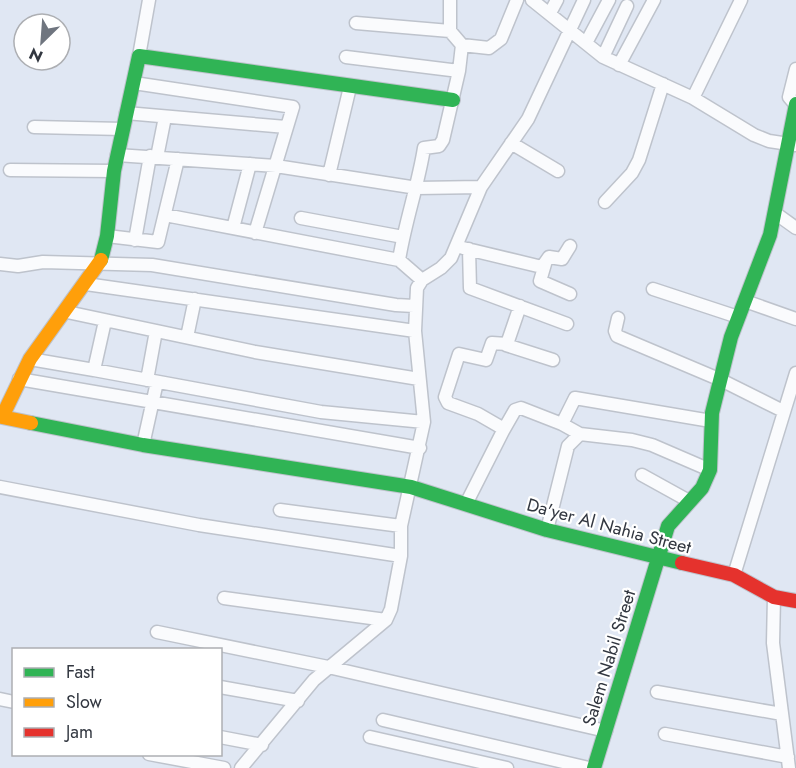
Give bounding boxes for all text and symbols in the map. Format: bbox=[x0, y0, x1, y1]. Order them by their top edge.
north arrow bbox=[12, 12, 72, 72]
text: N bbox=[25, 42, 46, 68]
street label: Da'yer Al Nahia Street bbox=[524, 492, 695, 561]
street label: Salem Nabil Street bbox=[576, 586, 642, 729]
legend bbox=[12, 648, 222, 756]
text: Fast bbox=[66, 659, 95, 685]
text: Slow bbox=[66, 689, 103, 715]
text: Jam bbox=[64, 719, 93, 745]

